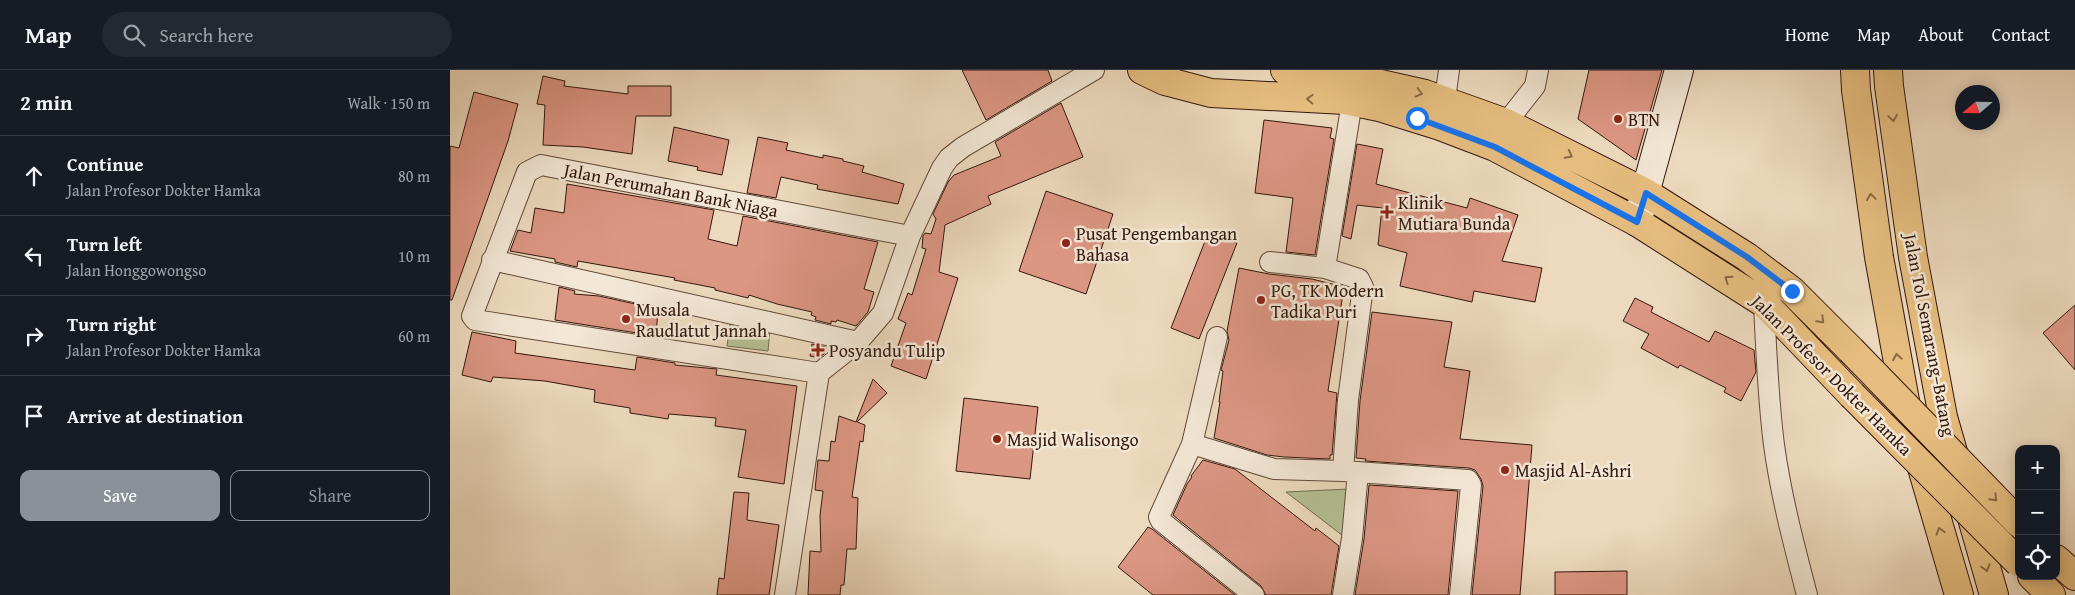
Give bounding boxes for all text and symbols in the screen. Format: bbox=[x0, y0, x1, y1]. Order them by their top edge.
search box bbox=[102, 12, 452, 57]
text: Map bbox=[25, 17, 72, 52]
icon: search bbox=[120, 21, 148, 49]
text: Search here bbox=[160, 21, 253, 49]
text: Home bbox=[1785, 21, 1829, 48]
text: Map bbox=[1857, 21, 1890, 48]
text: About bbox=[1918, 21, 1964, 48]
text: Contact bbox=[1992, 21, 2050, 48]
north arrow bbox=[1955, 85, 2000, 130]
text: 2 min bbox=[20, 87, 72, 118]
one-way arrow bbox=[1415, 87, 1424, 98]
text: Walk · 150 m bbox=[347, 91, 430, 115]
one-way arrow bbox=[1306, 93, 1314, 104]
place label: BTN bbox=[1628, 106, 1660, 133]
route start bbox=[1406, 107, 1429, 130]
marker: BTN bbox=[1612, 113, 1624, 125]
one-way arrow bbox=[1887, 115, 1898, 123]
one-way arrow bbox=[1564, 149, 1573, 159]
text: Continue bbox=[67, 150, 144, 178]
street label: Jalan Perumahan Bank Niaga bbox=[560, 156, 781, 224]
icon: ahead bbox=[20, 162, 48, 190]
text: 80 m bbox=[398, 164, 430, 188]
text: Jalan Profesor Dokter Hamka bbox=[67, 178, 261, 202]
place label: Klinik Mutiara Bunda bbox=[1398, 189, 1511, 237]
one-way arrow bbox=[1866, 192, 1877, 200]
marker: Klinik Mutiara Bunda bbox=[1380, 205, 1394, 219]
place label: Pusat Pengembangan Bahasa bbox=[1076, 220, 1237, 268]
street label: Jalan Tol Semarang–Batang bbox=[1897, 229, 1963, 439]
text: Turn left bbox=[67, 230, 142, 258]
marker: Pusat Pengembangan Bahasa bbox=[1060, 237, 1072, 249]
icon: left bbox=[20, 242, 48, 270]
text: 10 m bbox=[398, 244, 430, 268]
text: Jalan Honggowongso bbox=[67, 258, 207, 282]
one-way arrow bbox=[1724, 276, 1734, 285]
place label: PG, TK Modern Tadika Puri bbox=[1271, 277, 1384, 325]
route end bbox=[1781, 280, 1804, 303]
street label: Jalan Profesor Dokter Hamka bbox=[1744, 287, 1919, 462]
marker: PG, TK Modern Tadika Puri bbox=[1255, 294, 1267, 306]
place label: Musala Raudlatut Jannah bbox=[636, 296, 767, 344]
text: Turn right bbox=[67, 310, 156, 338]
marker: Musala Raudlatut Jannah bbox=[620, 313, 632, 325]
one-way arrow bbox=[1815, 314, 1824, 323]
icon: right bbox=[20, 322, 48, 350]
text: 60 m bbox=[398, 324, 430, 348]
place label: Posyandu Tulip bbox=[829, 337, 946, 364]
text: Jalan Profesor Dokter Hamka bbox=[67, 338, 261, 362]
marker: Posyandu Tulip bbox=[811, 343, 825, 357]
one-way arrow bbox=[1893, 352, 1903, 361]
icon: arrive bbox=[20, 402, 48, 430]
text: Arrive at destination bbox=[67, 402, 243, 430]
place label: Masjid Walisongo bbox=[1007, 426, 1139, 453]
marker: Masjid Walisongo bbox=[991, 433, 1003, 445]
map controls bbox=[2015, 445, 2060, 580]
button: + bbox=[2015, 445, 2060, 490]
place label: Masjid Al-Ashri bbox=[1515, 457, 1632, 484]
marker: Masjid Al-Ashri bbox=[1499, 464, 1511, 476]
button: Save bbox=[20, 470, 220, 521]
button: Share bbox=[230, 470, 430, 521]
button: − bbox=[2015, 490, 2060, 535]
one-way arrow bbox=[1988, 492, 1997, 501]
one-way arrow bbox=[1936, 528, 1946, 536]
button: locate bbox=[2015, 535, 2060, 580]
one-way arrow bbox=[1980, 564, 1991, 573]

